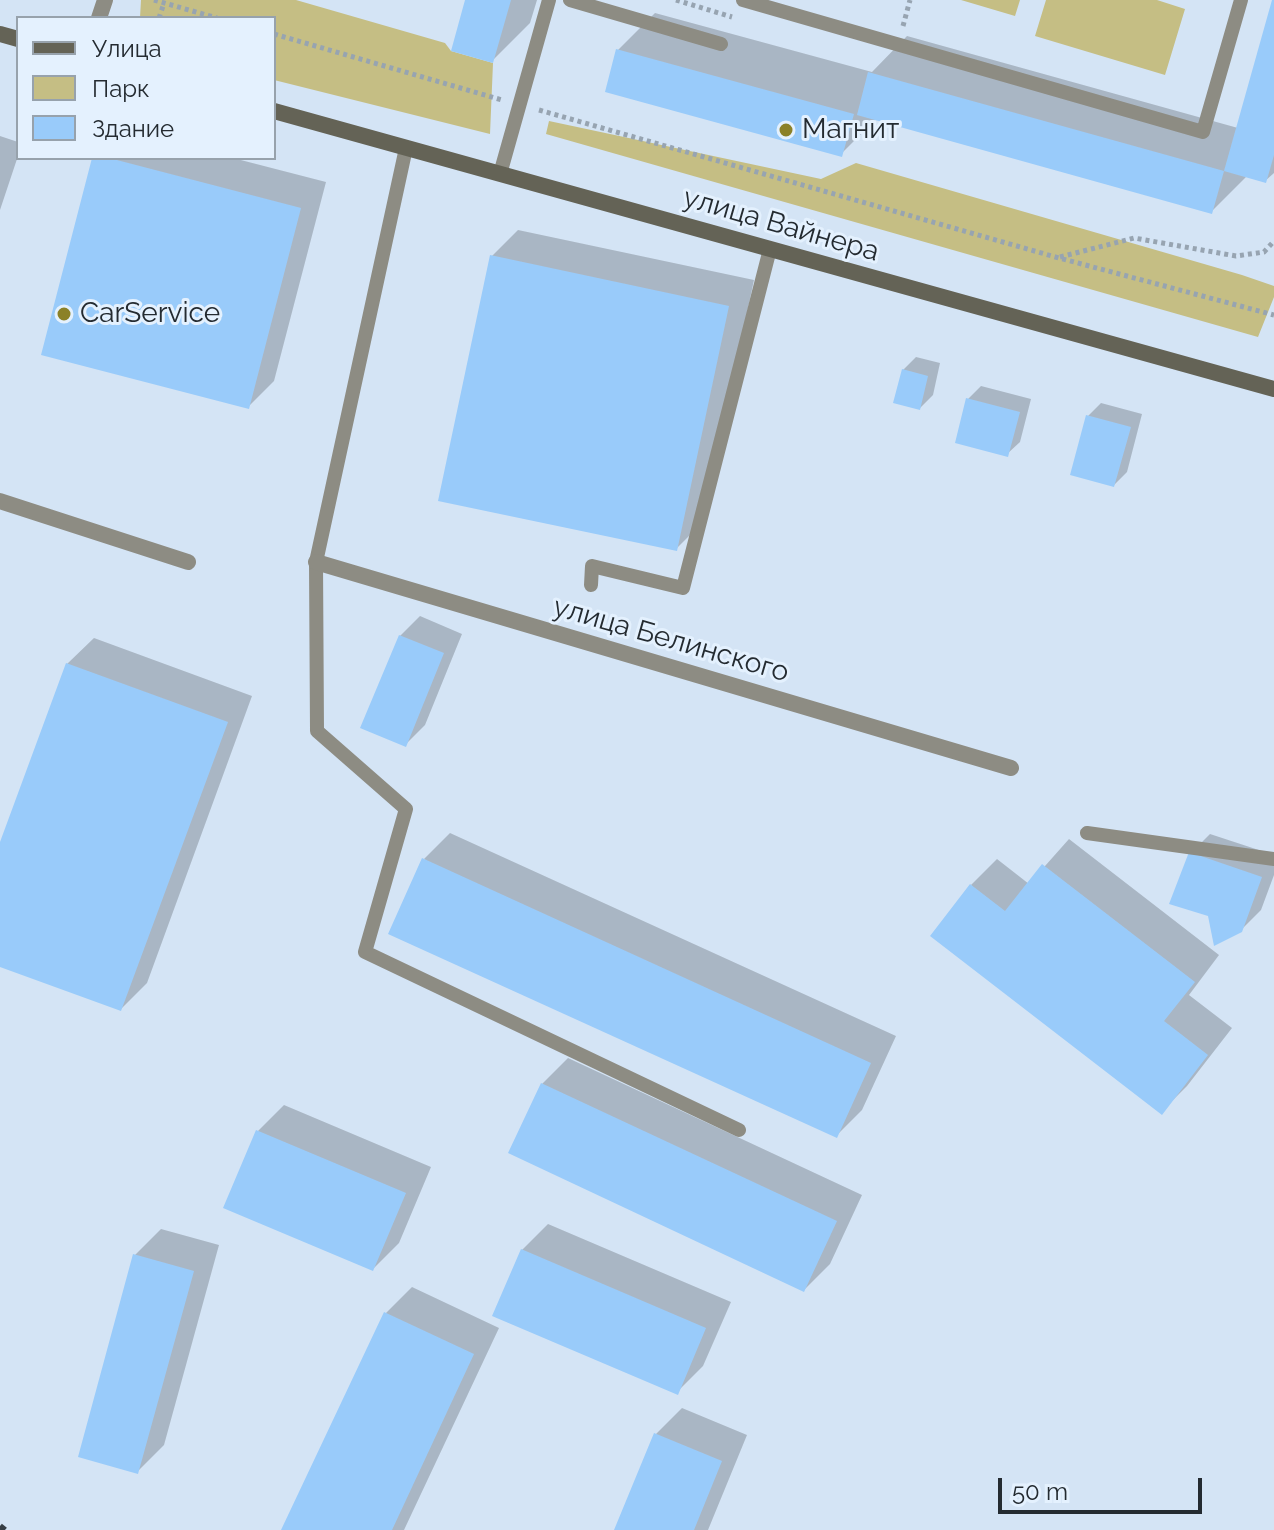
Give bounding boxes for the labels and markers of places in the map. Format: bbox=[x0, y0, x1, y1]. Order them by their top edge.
place label: Магнит bbox=[802, 113, 899, 147]
marker: Магнит bbox=[777, 121, 795, 139]
place label: CarService bbox=[80, 297, 220, 331]
marker: CarService bbox=[55, 305, 73, 323]

